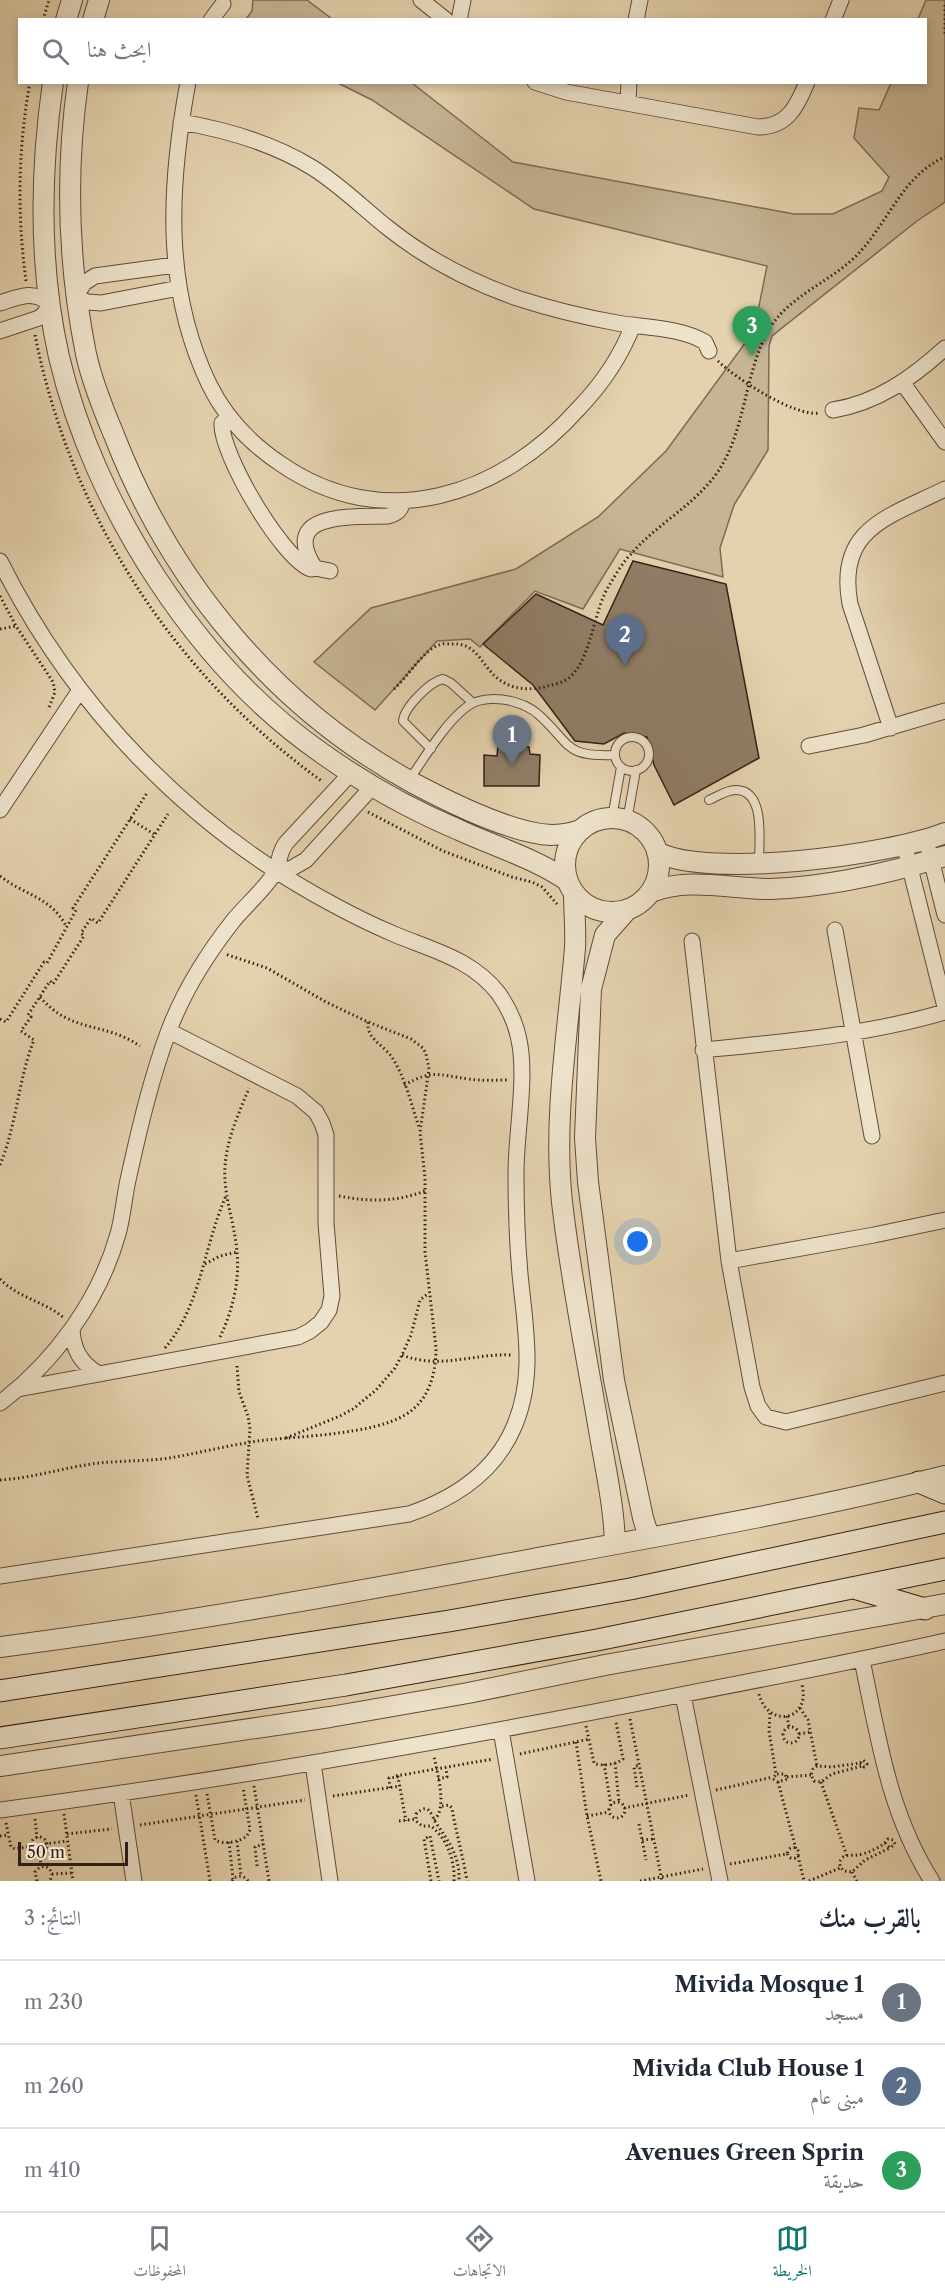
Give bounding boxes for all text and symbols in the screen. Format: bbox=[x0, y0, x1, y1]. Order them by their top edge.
search box bbox=[18, 18, 927, 84]
icon: search bbox=[39, 35, 72, 68]
text: ابحث هنا bbox=[87, 36, 152, 63]
pin: 3 bbox=[732, 306, 771, 356]
pin: 2 bbox=[606, 616, 644, 665]
pin: 1 bbox=[492, 716, 532, 765]
your location bbox=[623, 1227, 652, 1256]
scale bar bbox=[18, 1839, 128, 1866]
text: 50 m bbox=[27, 1842, 65, 1862]
text: بالقرب منك bbox=[818, 1902, 921, 1934]
text: النتائج: 3 bbox=[24, 1906, 81, 1930]
text: Mivida Mosque 1 bbox=[674, 1971, 864, 1998]
text: 230 m bbox=[24, 1990, 83, 2014]
text: 1 bbox=[897, 1990, 906, 2014]
text: مسجد bbox=[825, 2001, 864, 2025]
text: Mivida Club House 1 bbox=[632, 2055, 864, 2082]
text: 260 m bbox=[24, 2074, 84, 2098]
text: 2 bbox=[896, 2074, 907, 2098]
text: مبنى عام bbox=[810, 2085, 864, 2109]
text: Avenues Green Sprin bbox=[626, 2139, 864, 2166]
text: 410 m bbox=[24, 2158, 81, 2182]
text: 3 bbox=[896, 2158, 907, 2182]
text: حديقة bbox=[824, 2169, 864, 2193]
tab: المحفوظات bbox=[133, 2222, 186, 2286]
tab: الاتجاهات bbox=[453, 2222, 506, 2286]
tab: الخريطة bbox=[773, 2222, 812, 2286]

